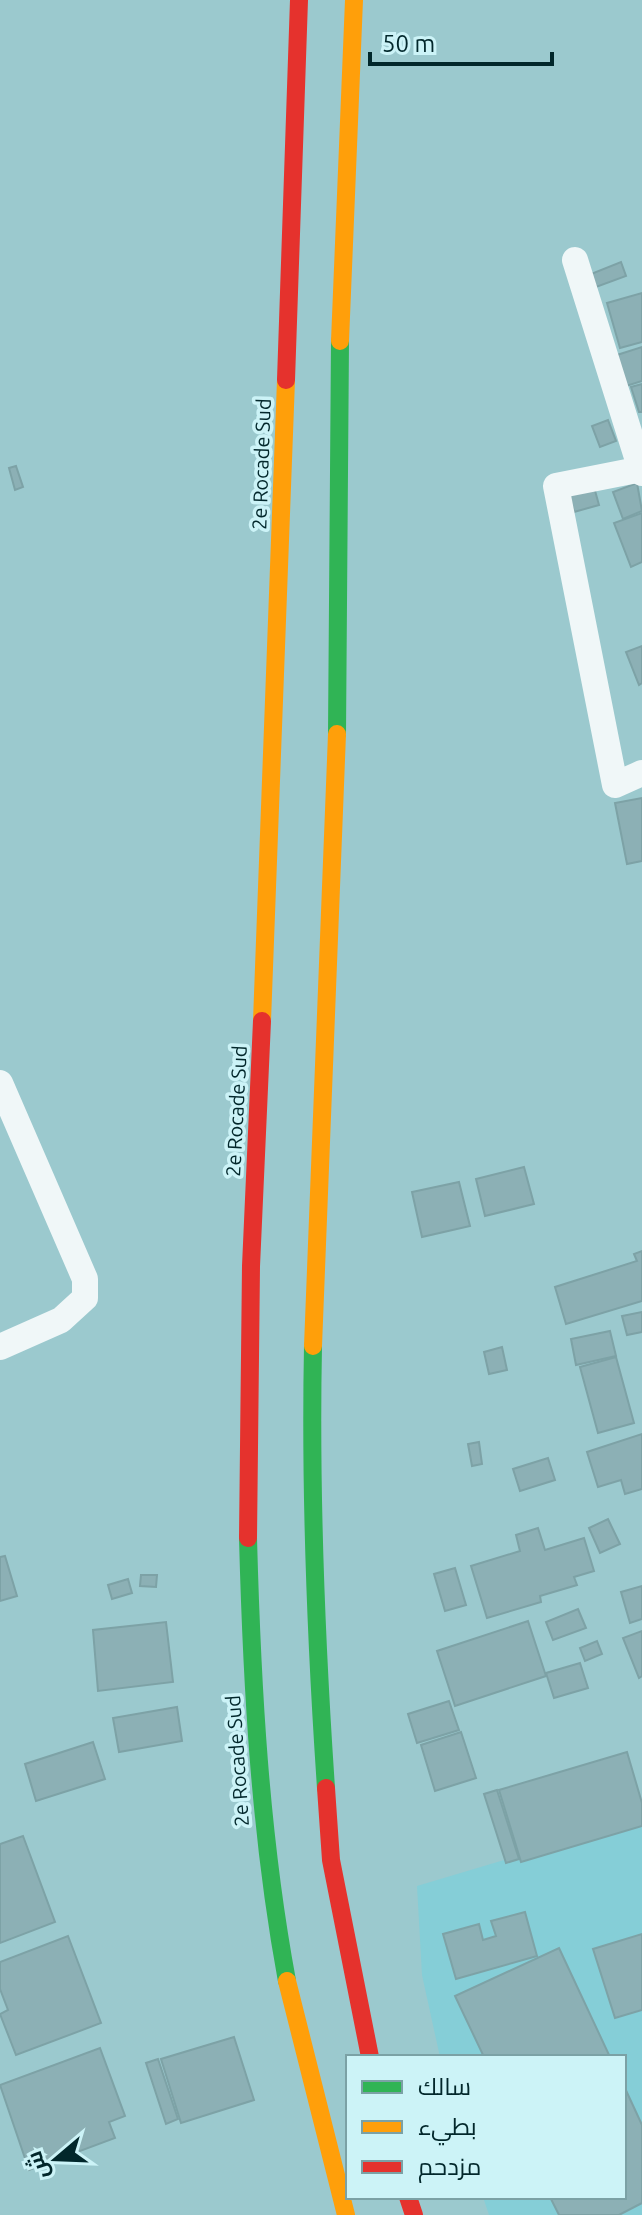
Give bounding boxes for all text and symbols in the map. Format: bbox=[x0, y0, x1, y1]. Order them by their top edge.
scale bar bbox=[370, 16, 552, 66]
text: 50 m bbox=[382, 30, 435, 57]
street label: 2e Rocade Sud bbox=[247, 398, 275, 530]
street label: 2e Rocade Sud bbox=[221, 1045, 251, 1177]
street label: 2e Rocade Sud bbox=[221, 1695, 253, 1827]
legend bbox=[346, 2055, 626, 2199]
text: سالك bbox=[418, 2073, 471, 2100]
text: بطيء bbox=[418, 2113, 477, 2146]
north arrow bbox=[16, 2119, 96, 2199]
text: ش bbox=[20, 2148, 55, 2183]
text: مزدحم bbox=[418, 2153, 481, 2183]

